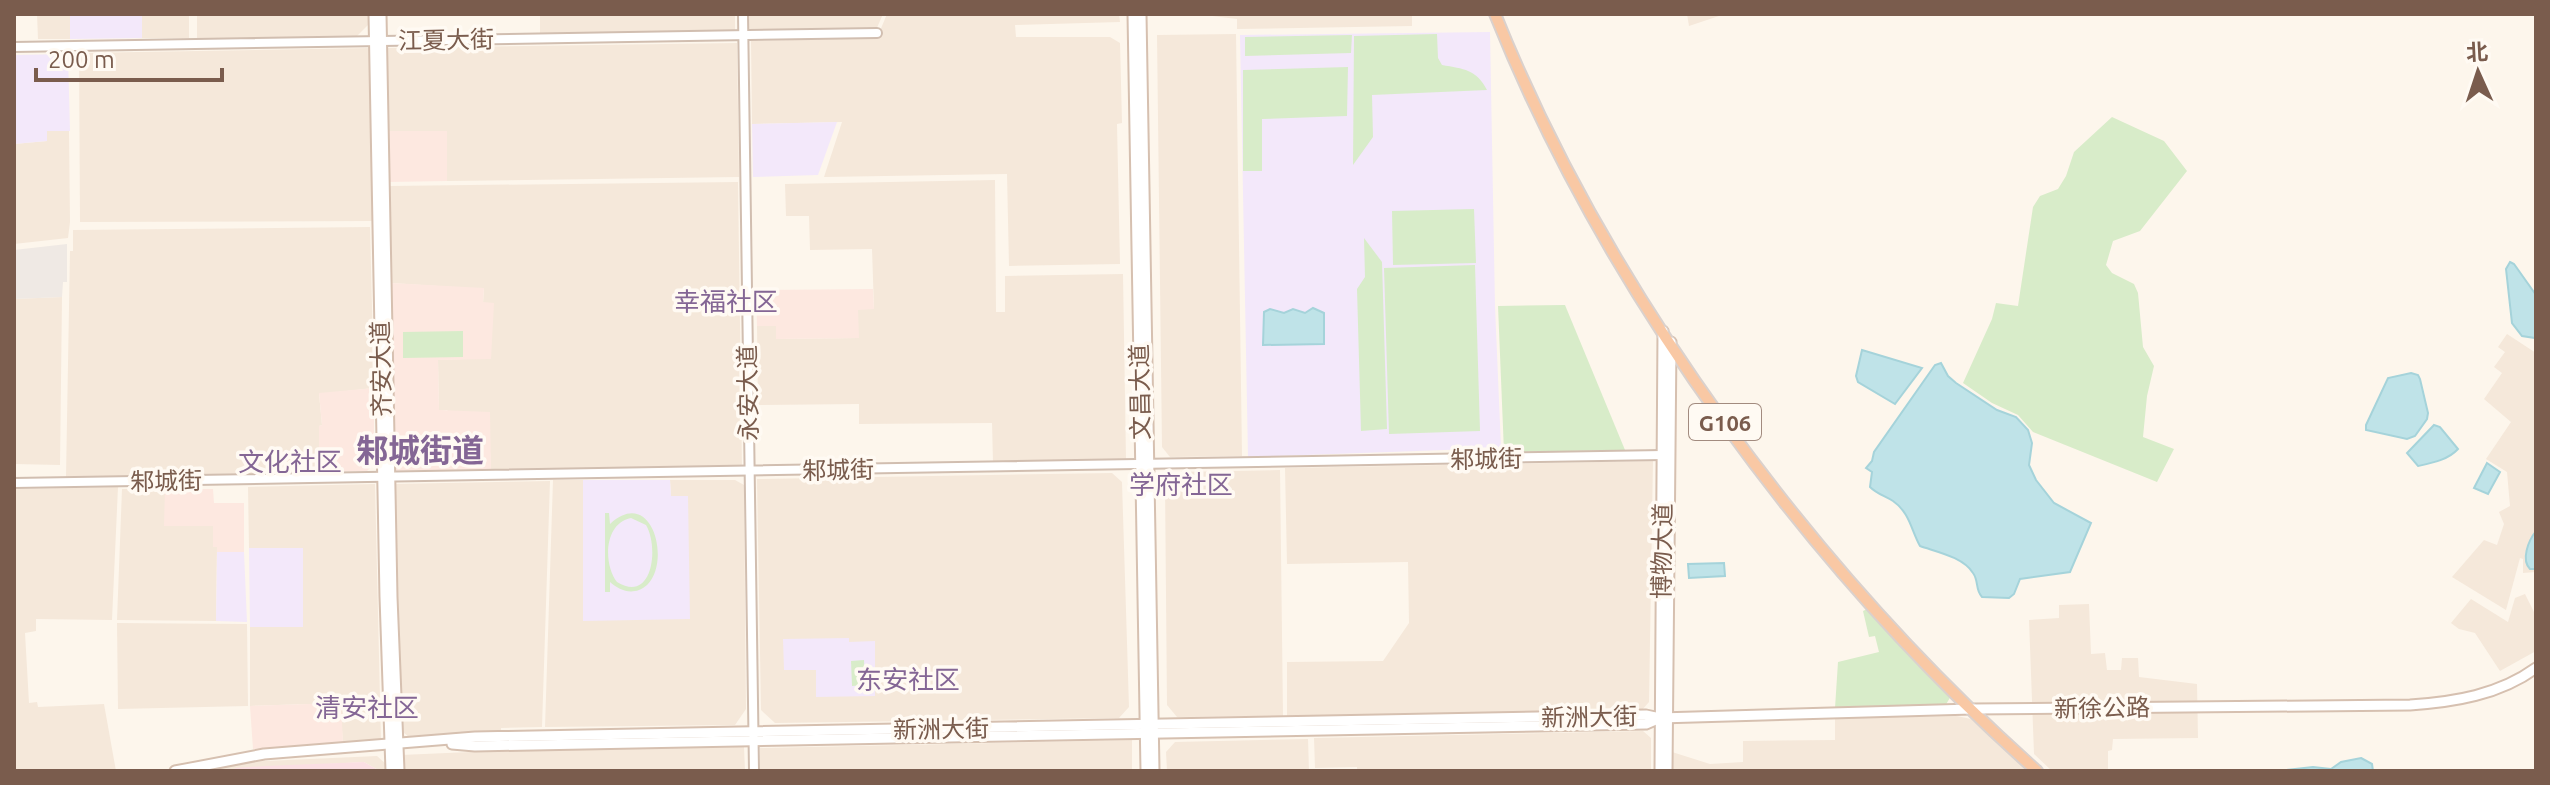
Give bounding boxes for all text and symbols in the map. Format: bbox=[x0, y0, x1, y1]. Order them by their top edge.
street label: 江夏大街 bbox=[398, 26, 494, 54]
scale bar bbox=[36, 32, 222, 82]
north arrow bbox=[2438, 32, 2518, 112]
text: 北 bbox=[2465, 38, 2489, 65]
text: 200 m bbox=[48, 46, 115, 73]
district label: 幸福社区 bbox=[674, 287, 778, 316]
street label: 齐安大道 bbox=[367, 321, 395, 417]
street label: 文昌大道 bbox=[1126, 344, 1154, 440]
street label: 永安大道 bbox=[734, 345, 762, 441]
road number: G106 bbox=[1689, 404, 1761, 440]
district label: 邾城街道 bbox=[356, 432, 484, 468]
street label: 邾城街 bbox=[1450, 445, 1522, 473]
district label: 文化社区 bbox=[238, 447, 342, 476]
street label: 邾城街 bbox=[802, 456, 874, 484]
street label: 邾城街 bbox=[130, 467, 202, 495]
district label: 学府社区 bbox=[1129, 470, 1233, 499]
street label: 博物大道 bbox=[1648, 503, 1676, 599]
district label: 东安社区 bbox=[856, 665, 960, 694]
district label: 清安社区 bbox=[315, 693, 419, 722]
street label: 新徐公路 bbox=[2054, 694, 2150, 722]
street label: 新洲大街 bbox=[1541, 703, 1637, 731]
street label: 新洲大街 bbox=[893, 715, 989, 743]

